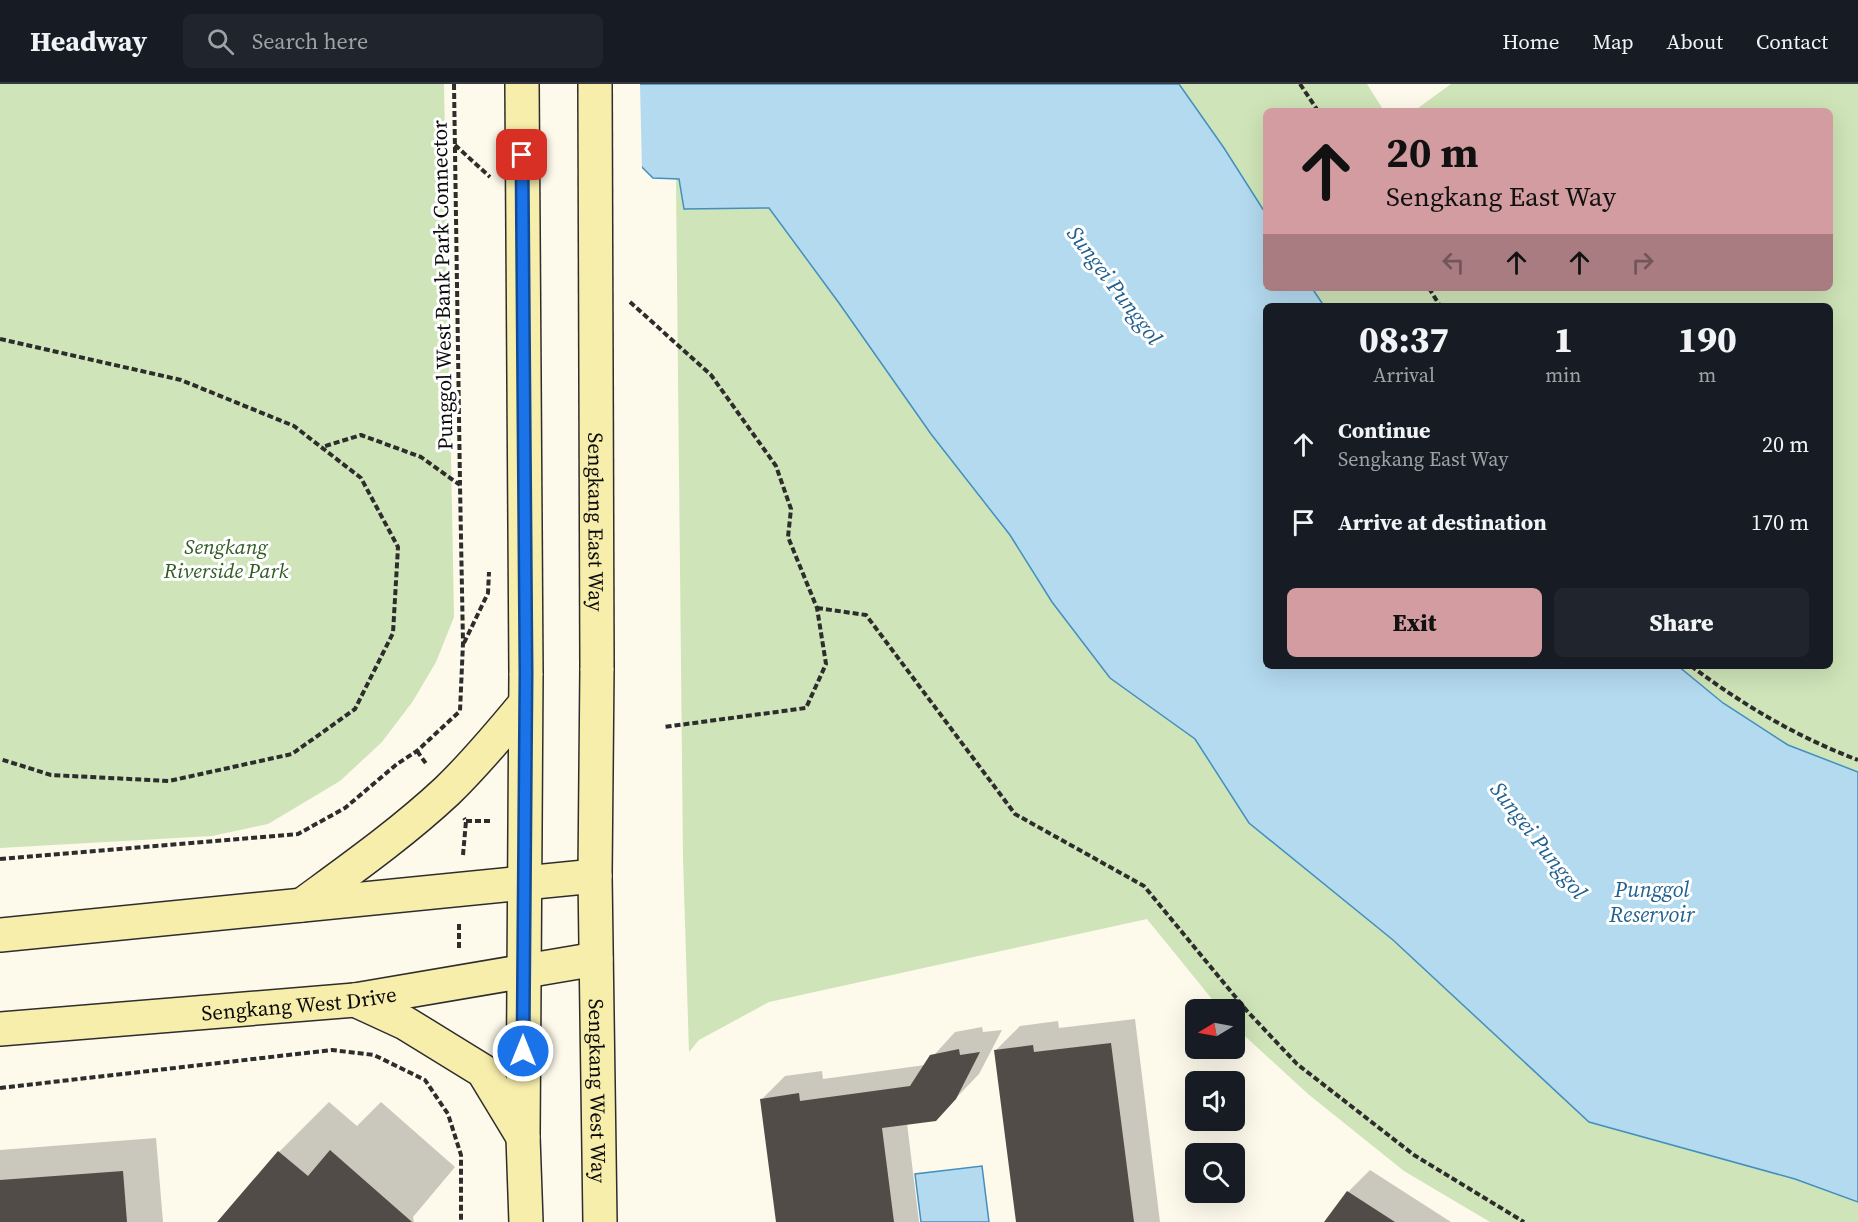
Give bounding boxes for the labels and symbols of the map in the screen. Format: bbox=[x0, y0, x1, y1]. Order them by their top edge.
street label: Punggol West Bank Park Connector bbox=[425, 120, 459, 450]
pin bbox=[496, 129, 547, 180]
water label: Sungei Punggol bbox=[1060, 220, 1170, 351]
street label: Sengkang East Way bbox=[582, 432, 611, 612]
park label: Sengkang Riverside Park bbox=[163, 532, 288, 585]
water label: Sungei Punggol bbox=[1484, 775, 1595, 906]
water label: Punggol Reservoir bbox=[1608, 874, 1696, 929]
street label: Sengkang West Drive bbox=[200, 979, 399, 1027]
street label: Sengkang West Way bbox=[582, 999, 614, 1184]
north arrow bbox=[1185, 999, 1245, 1059]
position arrow bbox=[491, 1019, 555, 1083]

